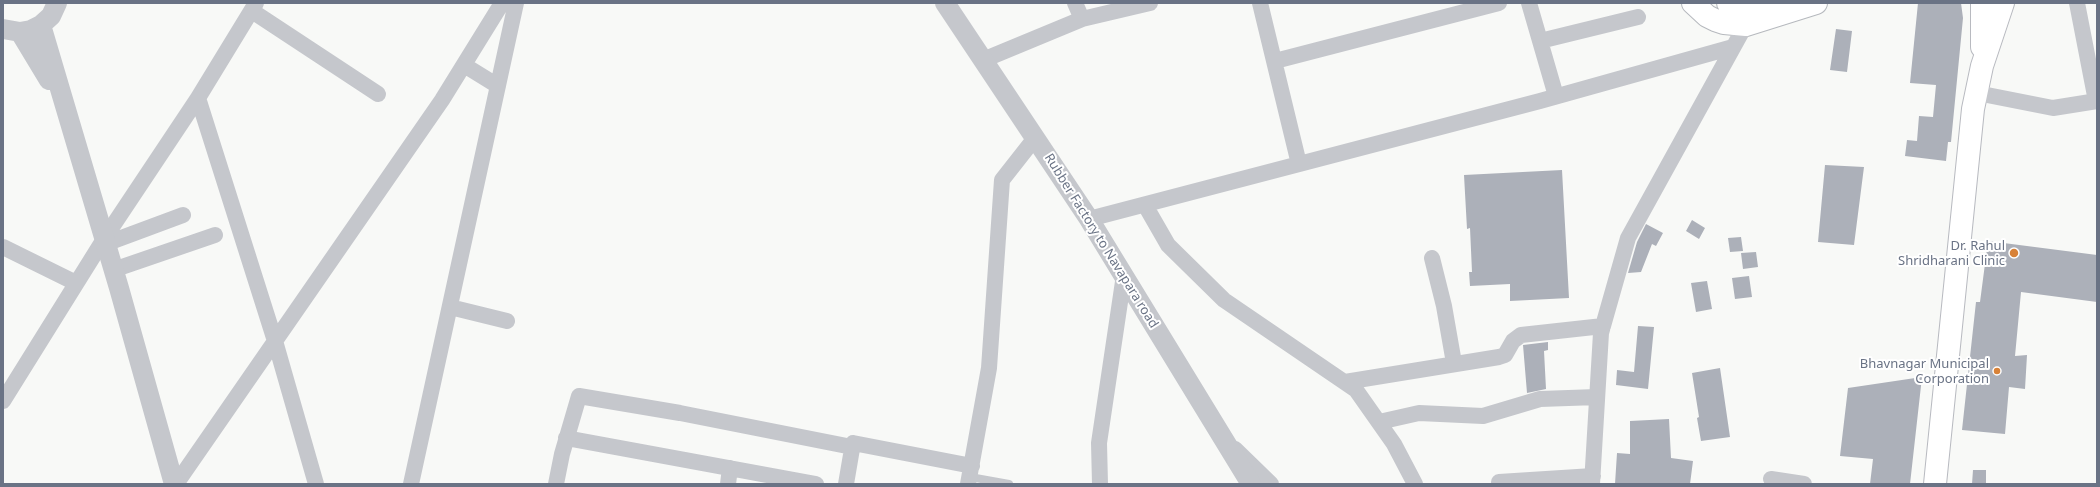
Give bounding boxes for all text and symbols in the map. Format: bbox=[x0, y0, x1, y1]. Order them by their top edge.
street label: Rubber Factory to Navapara road bbox=[1041, 151, 1161, 331]
place label: Dr. Rahul Shridharani Clinic bbox=[1898, 238, 2005, 269]
marker: Dr. Rahul Shridharani Clinic bbox=[2008, 247, 2020, 259]
place label: Bhavnagar Municipal Corporation bbox=[1860, 356, 1989, 387]
marker: Bhavnagar Municipal Corporation bbox=[1992, 366, 2002, 376]

